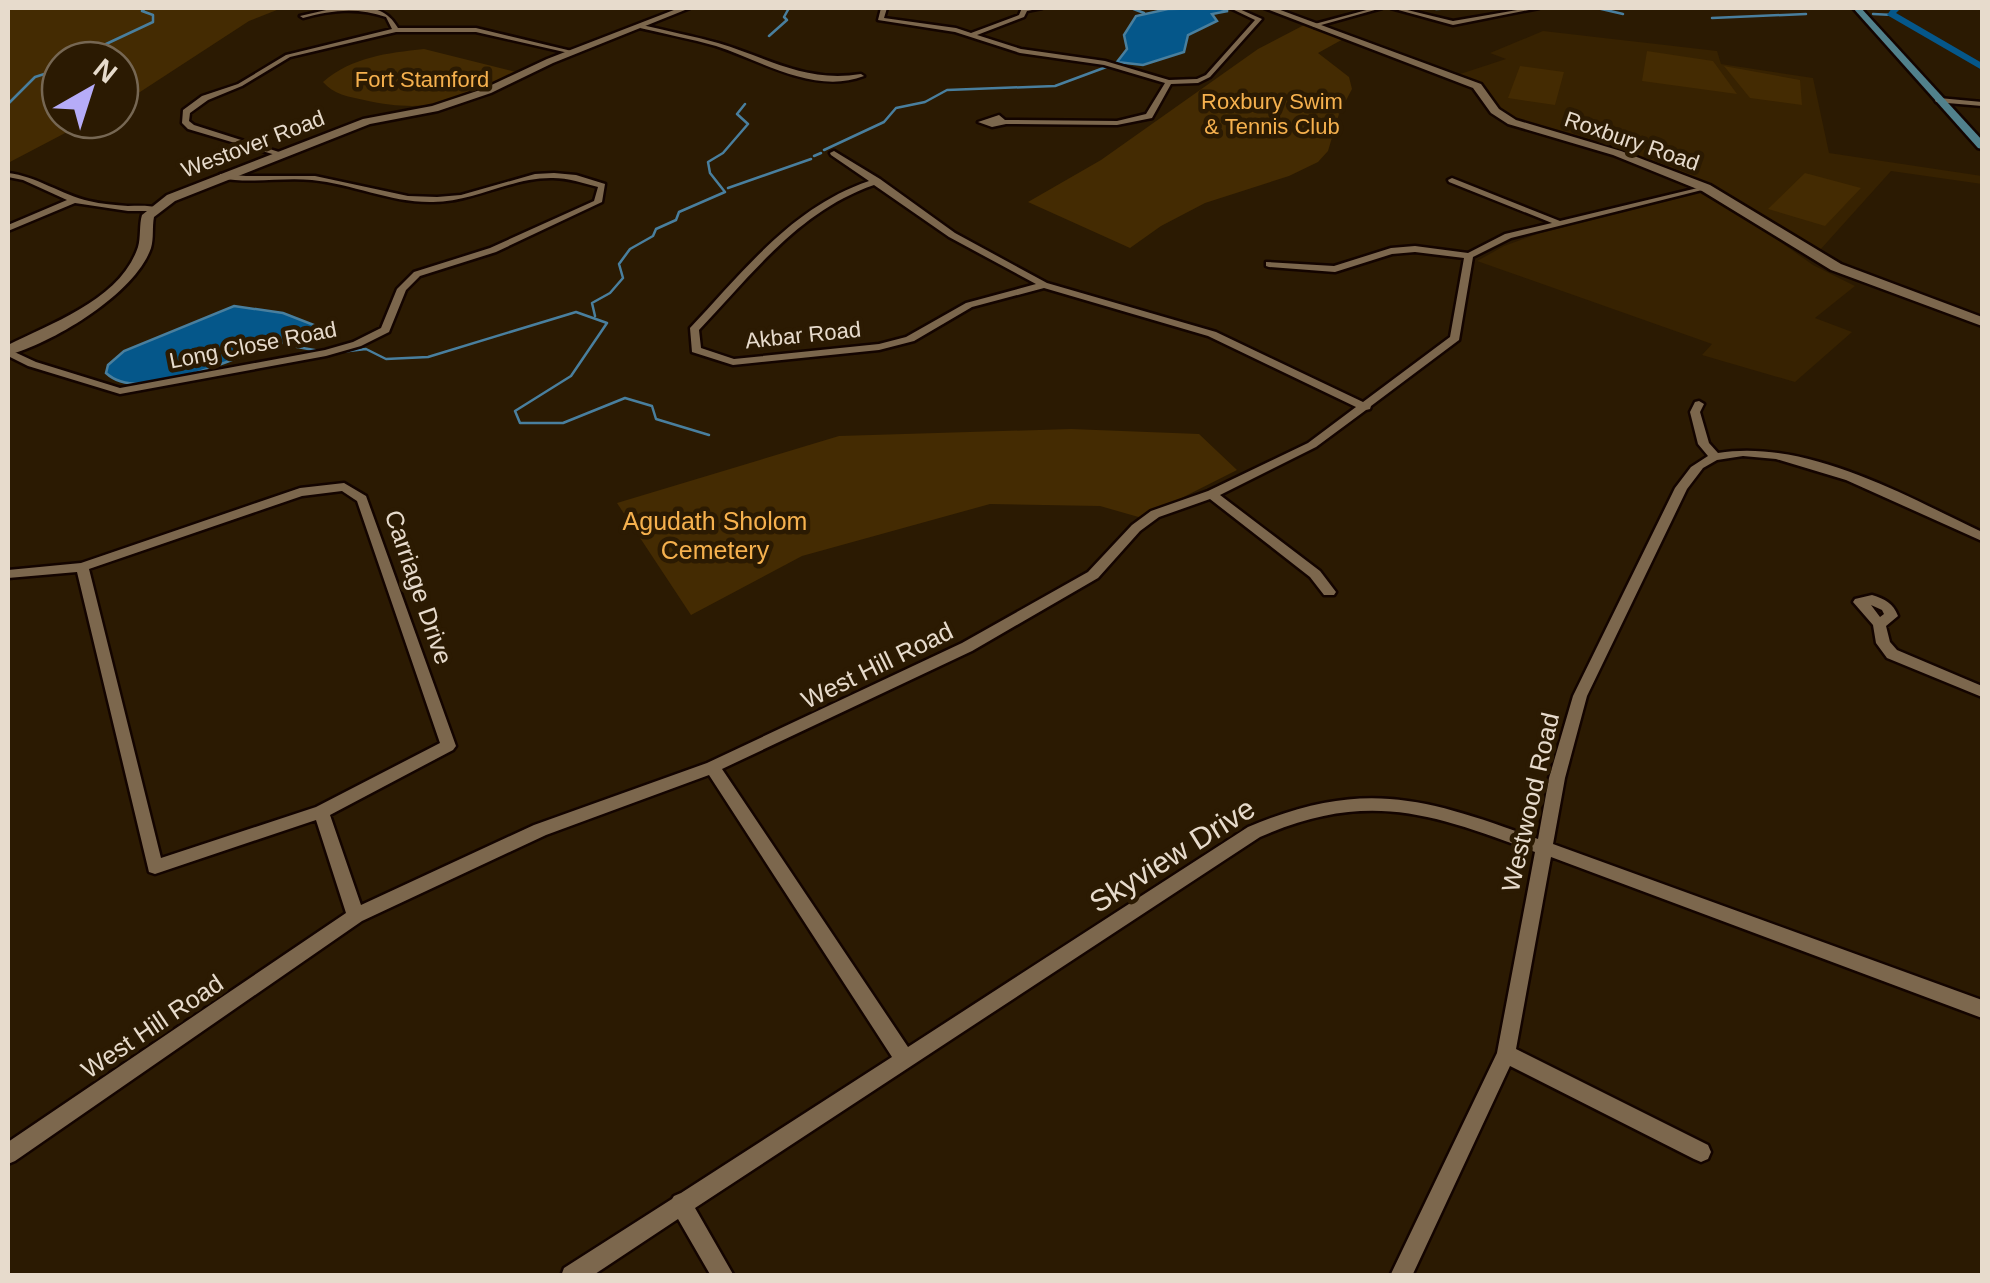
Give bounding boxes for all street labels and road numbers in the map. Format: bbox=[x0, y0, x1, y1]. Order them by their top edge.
street label: Westover Road bbox=[178, 105, 328, 183]
street label: Roxbury Road bbox=[1561, 106, 1703, 176]
street label: Akbar Road bbox=[744, 316, 862, 354]
street label: Long Close Road bbox=[167, 317, 339, 373]
street label: Carriage Drive bbox=[380, 506, 458, 668]
street label: West Hill Road bbox=[797, 616, 957, 714]
street label: Westwood Road bbox=[1496, 710, 1564, 894]
street label: Skyview Drive bbox=[1083, 791, 1261, 919]
street label: West Hill Road bbox=[76, 968, 228, 1084]

